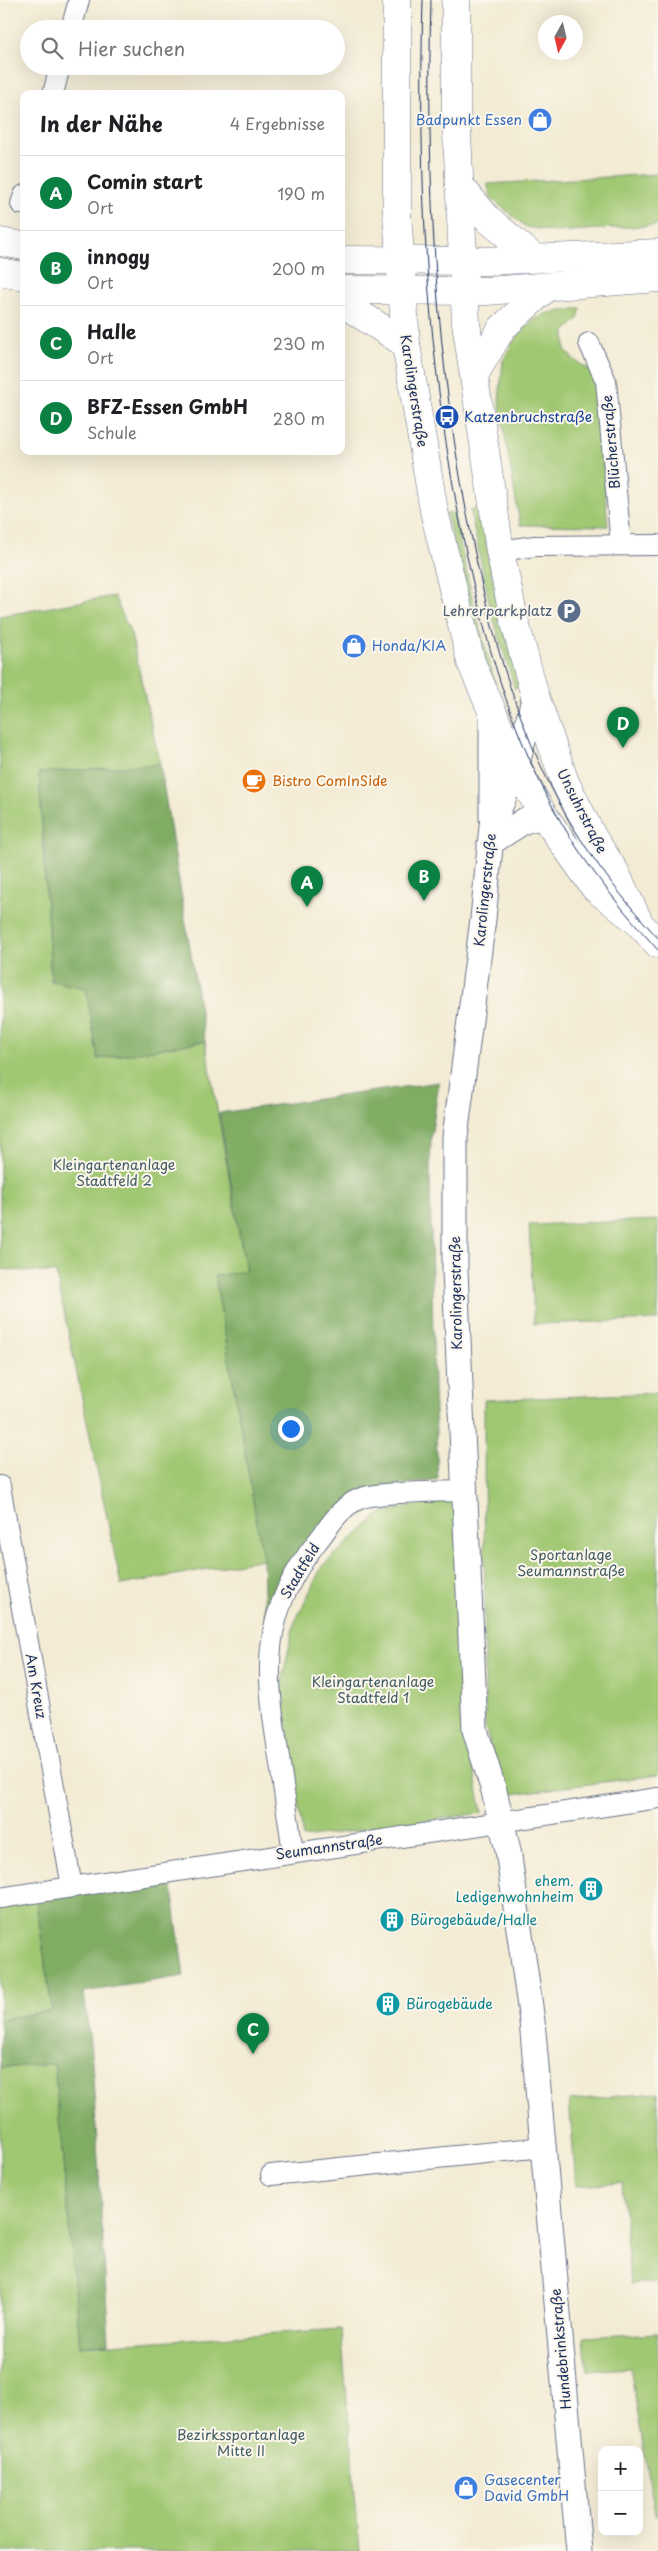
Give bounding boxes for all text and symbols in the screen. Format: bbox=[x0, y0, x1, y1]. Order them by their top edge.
north arrow bbox=[538, 15, 583, 60]
search box bbox=[20, 20, 345, 75]
icon: search bbox=[38, 34, 66, 62]
text: Hier suchen bbox=[78, 34, 185, 62]
text: In der Nähe bbox=[40, 107, 162, 139]
shop icon: Badpunkt Essen bbox=[527, 107, 553, 133]
place label: Badpunkt Essen bbox=[416, 109, 522, 130]
text: 4 Ergebnisse bbox=[230, 111, 325, 135]
text: Comin start bbox=[87, 167, 203, 195]
text: A bbox=[50, 181, 62, 205]
text: 190 m bbox=[277, 181, 325, 205]
text: Ort bbox=[87, 195, 114, 219]
text: innogy bbox=[87, 242, 150, 270]
text: B bbox=[51, 256, 61, 280]
text: 200 m bbox=[272, 256, 325, 280]
text: Ort bbox=[87, 270, 114, 294]
text: Halle bbox=[87, 317, 136, 345]
text: C bbox=[50, 331, 62, 355]
text: 230 m bbox=[273, 331, 325, 355]
street label: Karolingerstraße bbox=[395, 333, 434, 449]
text: Ort bbox=[87, 345, 114, 369]
text: BFZ-Essen GmbH bbox=[87, 392, 248, 420]
street label: Blücherstraße bbox=[596, 394, 625, 490]
bus stop icon: Katzenbruchstraße bbox=[434, 404, 460, 430]
text: D bbox=[50, 406, 62, 430]
text: 280 m bbox=[273, 406, 325, 430]
place label: Katzenbruchstraße bbox=[464, 406, 592, 427]
text: Schule bbox=[87, 420, 137, 444]
parking icon: Lehrerparkplatz bbox=[556, 598, 582, 624]
place label: Lehrerparkplatz bbox=[443, 600, 552, 621]
shop icon: Honda/KIA bbox=[341, 633, 367, 659]
place label: Honda/KIA bbox=[372, 635, 446, 656]
pin: D bbox=[607, 707, 639, 748]
street label: Unsuhrstraße bbox=[552, 765, 613, 857]
cafe icon: Bistro ComInSide bbox=[241, 768, 267, 794]
place label: Bistro ComInSide bbox=[272, 770, 388, 791]
street label: Karolingerstraße bbox=[468, 832, 501, 948]
pin: B bbox=[408, 860, 440, 901]
pin: A bbox=[291, 866, 323, 907]
park label: Kleingartenanlage Stadtfeld 2 bbox=[53, 1154, 175, 1191]
street label: Karolingerstraße bbox=[444, 1236, 467, 1350]
your location bbox=[278, 1416, 304, 1442]
street label: Stadtfeld bbox=[275, 1539, 324, 1603]
park label: Sportanlage Seumannstraße bbox=[517, 1544, 625, 1581]
street label: Am Kreuz bbox=[20, 1652, 53, 1720]
park label: Kleingartenanlage Stadtfeld 1 bbox=[312, 1671, 434, 1708]
street label: Seumannstraße bbox=[274, 1829, 384, 1864]
place label: ehem. Ledigenwohnheim bbox=[455, 1870, 574, 1907]
building icon: ehem. Ledigenwohnheim bbox=[578, 1876, 604, 1902]
building icon: Bürogebäude/Halle bbox=[379, 1907, 405, 1933]
place label: Bürogebäude/Halle bbox=[410, 1909, 538, 1930]
building icon: Bürogebäude bbox=[375, 1991, 401, 2017]
place label: Bürogebäude bbox=[406, 1993, 493, 2014]
pin: C bbox=[237, 2013, 269, 2054]
street label: Hundebrinkstraße bbox=[545, 2288, 576, 2411]
park label: Bezirkssportanlage Mitte II bbox=[177, 2424, 305, 2461]
map controls bbox=[598, 2446, 643, 2536]
button: + bbox=[598, 2446, 643, 2491]
place label: Gasecenter David GmbH bbox=[484, 2469, 569, 2506]
shop icon: Gasecenter David GmbH bbox=[453, 2475, 479, 2501]
button: − bbox=[598, 2491, 643, 2536]

